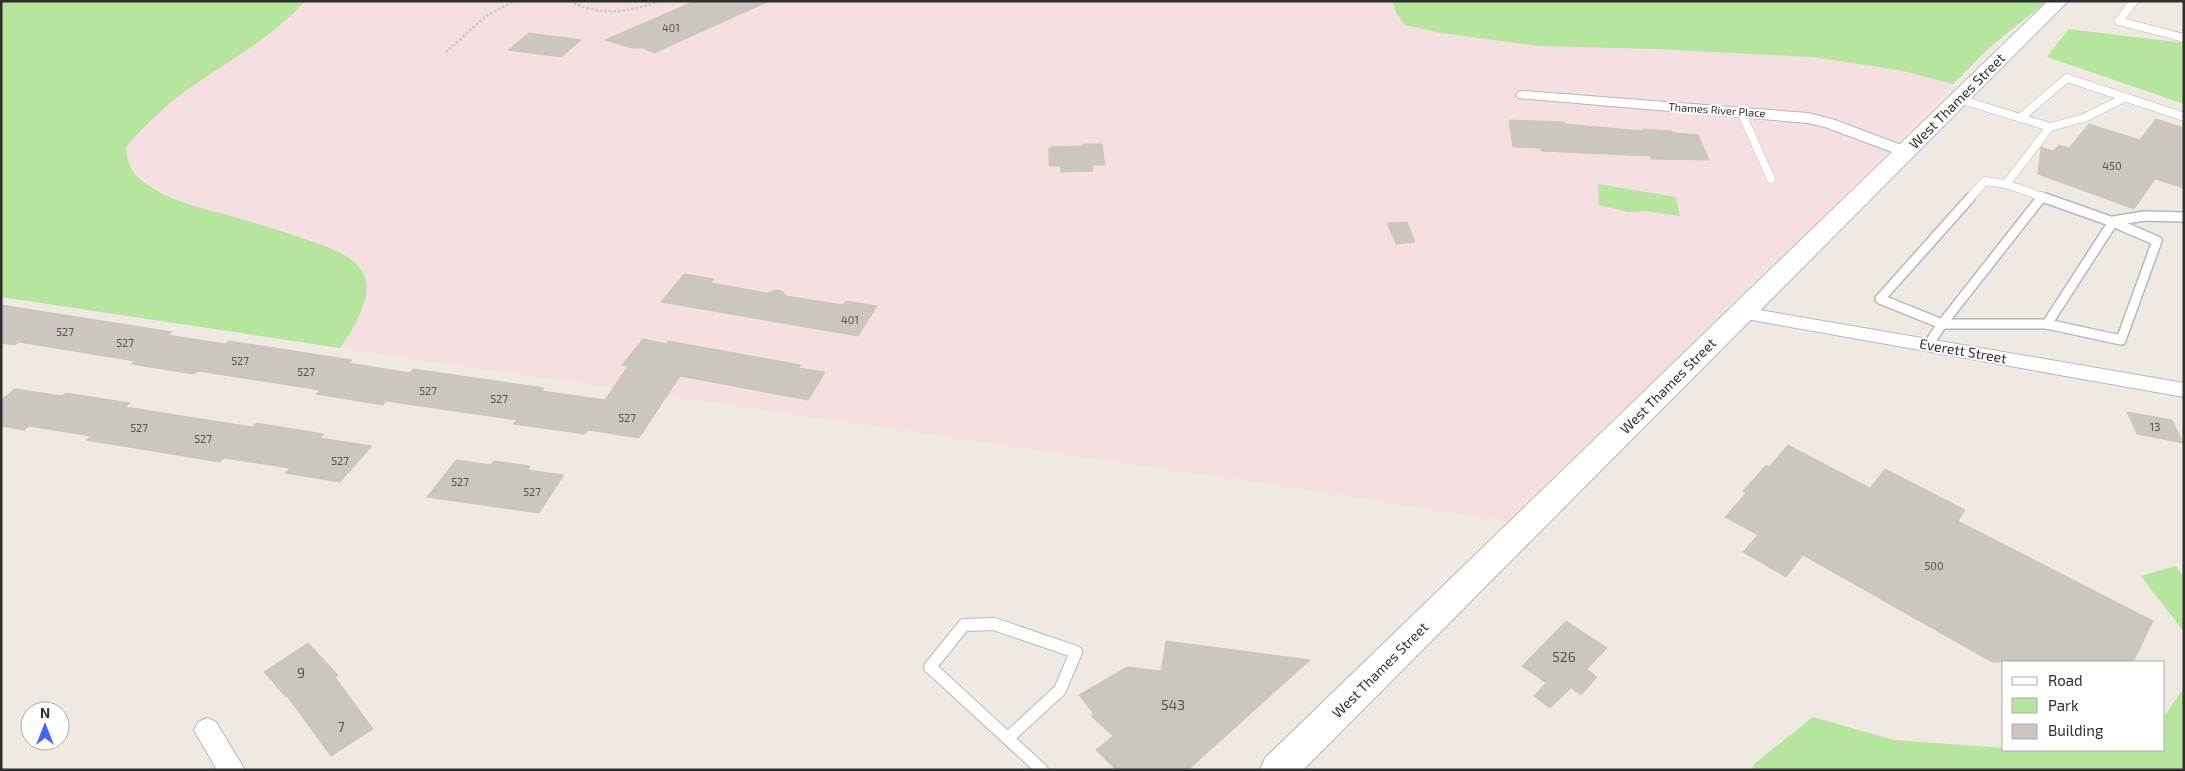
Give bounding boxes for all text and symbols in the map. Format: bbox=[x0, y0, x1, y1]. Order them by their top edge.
house number: 401 bbox=[662, 21, 680, 34]
street label: West Thames Street bbox=[1905, 49, 2008, 152]
street label: Thames River Place bbox=[1668, 100, 1766, 119]
house number: 450 bbox=[2102, 159, 2122, 172]
house number: 401 bbox=[841, 313, 859, 326]
house number: 527 bbox=[56, 325, 74, 338]
street label: West Thames Street bbox=[1616, 334, 1719, 437]
street label: Everett Street bbox=[1918, 334, 2008, 367]
house number: 527 bbox=[116, 336, 134, 349]
house number: 527 bbox=[231, 354, 249, 367]
house number: 527 bbox=[297, 365, 315, 378]
house number: 527 bbox=[419, 384, 437, 397]
house number: 527 bbox=[490, 392, 508, 405]
house number: 527 bbox=[618, 411, 636, 424]
house number: 13 bbox=[2150, 420, 2160, 433]
house number: 527 bbox=[130, 421, 148, 434]
house number: 527 bbox=[194, 432, 212, 445]
house number: 527 bbox=[331, 454, 349, 467]
house number: 527 bbox=[451, 475, 469, 488]
house number: 527 bbox=[523, 485, 541, 498]
house number: 500 bbox=[1924, 559, 1944, 572]
street label: West Thames Street bbox=[1328, 618, 1431, 721]
house number: 526 bbox=[1552, 648, 1576, 665]
legend bbox=[2002, 661, 2165, 751]
house number: 9 bbox=[297, 664, 305, 681]
text: Road bbox=[2048, 671, 2083, 689]
house number: 543 bbox=[1161, 696, 1185, 713]
text: Park bbox=[2048, 696, 2079, 714]
north arrow bbox=[20, 701, 70, 751]
text: N bbox=[40, 704, 50, 721]
house number: 7 bbox=[337, 718, 345, 735]
text: Building bbox=[2048, 721, 2104, 739]

